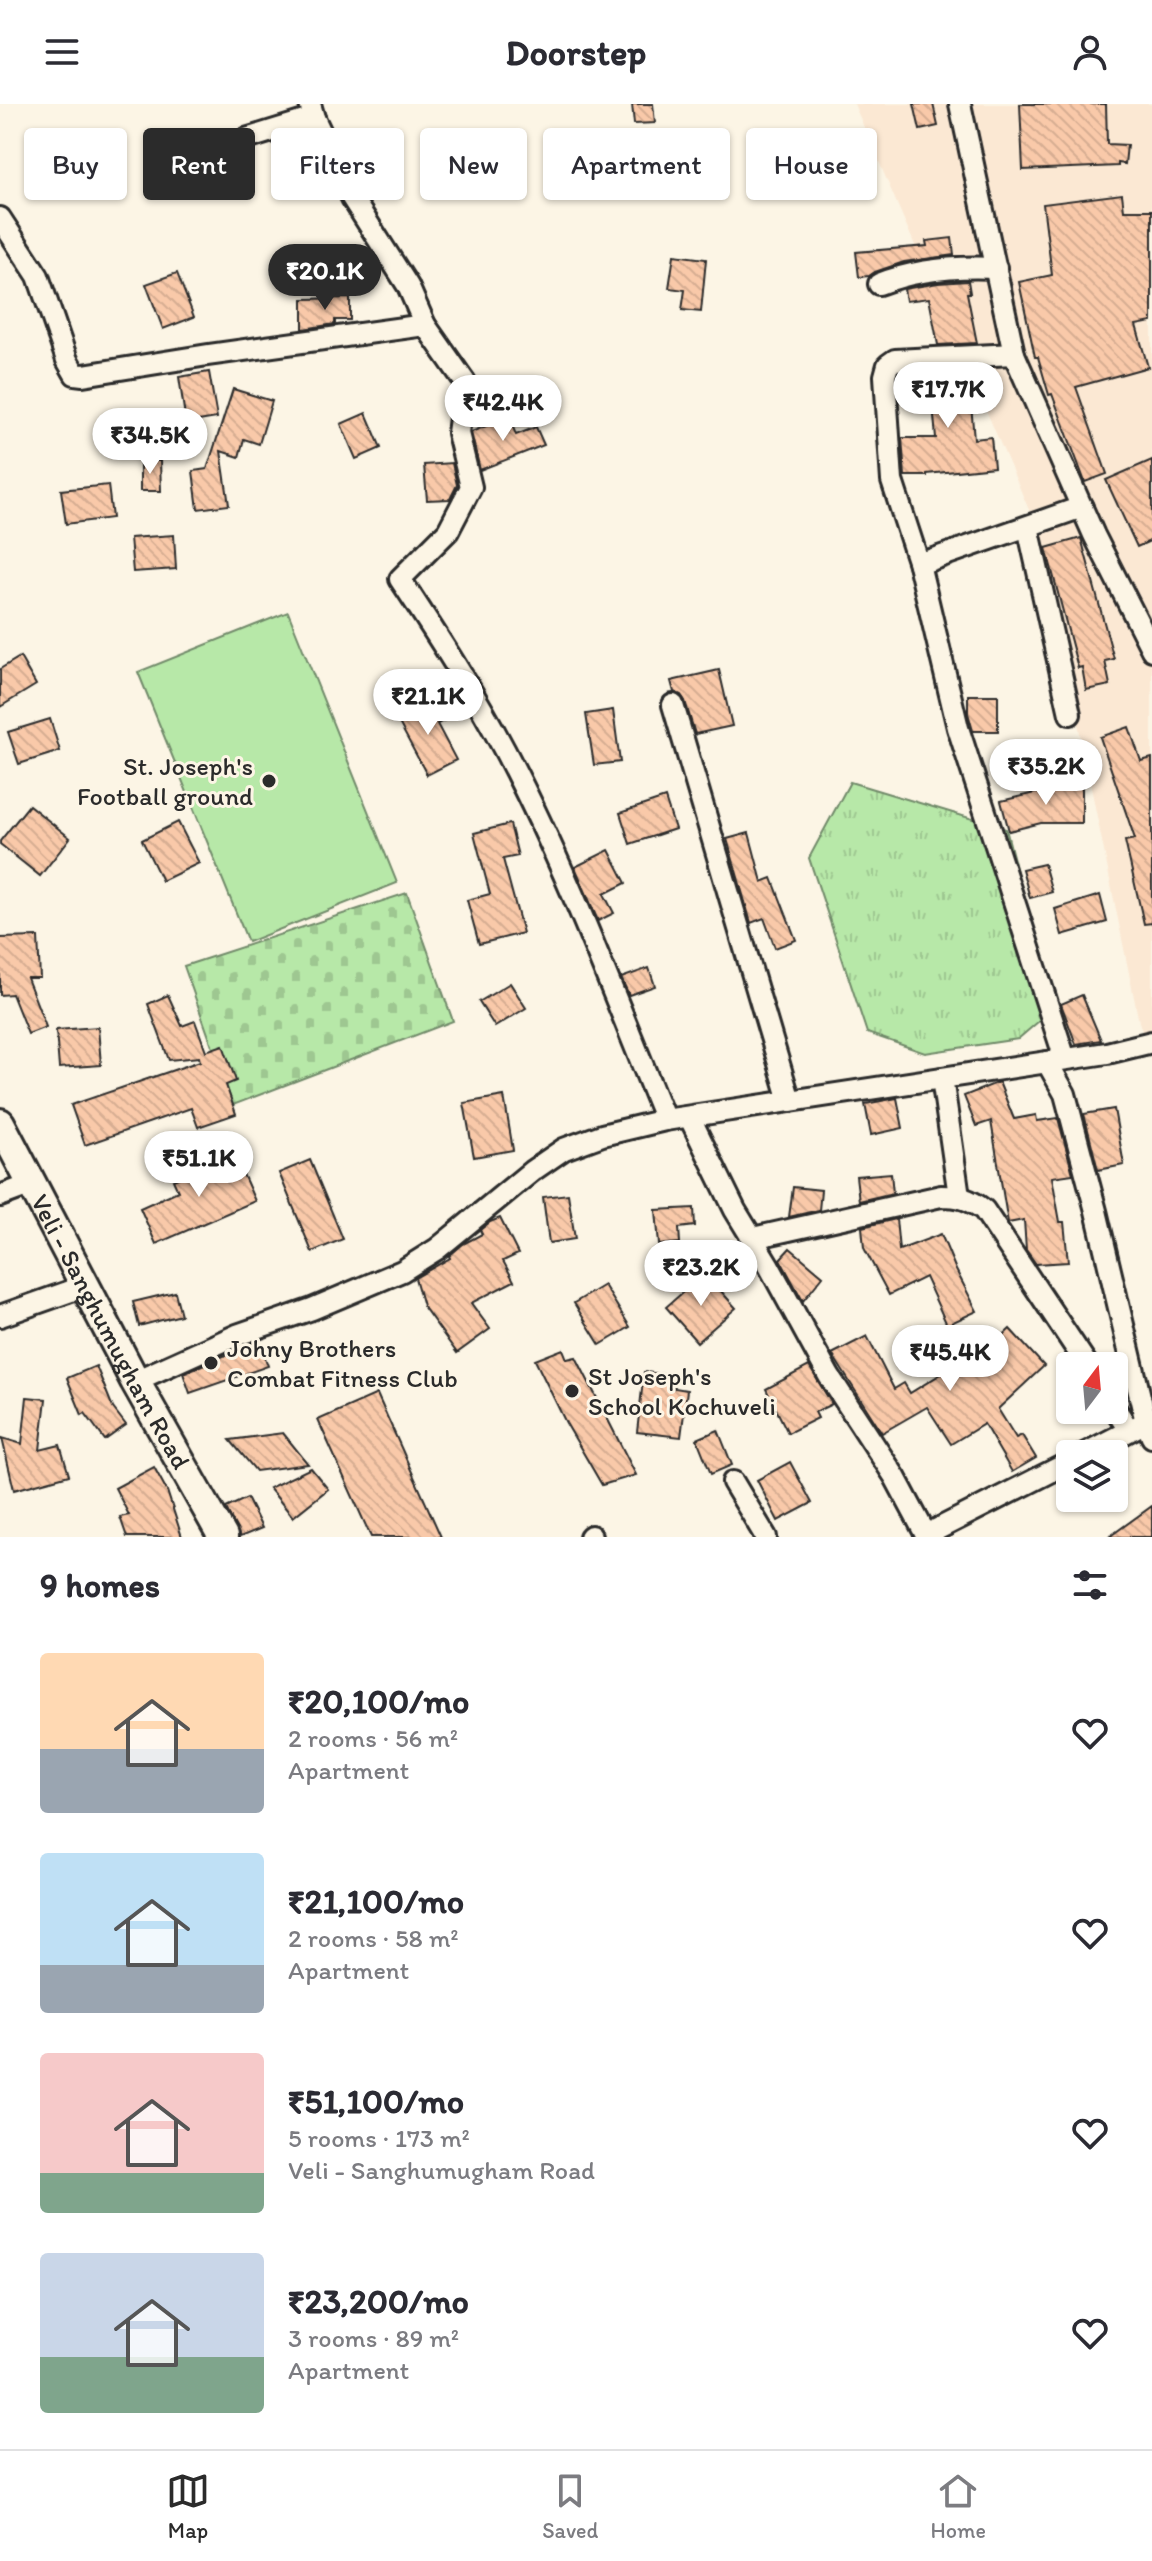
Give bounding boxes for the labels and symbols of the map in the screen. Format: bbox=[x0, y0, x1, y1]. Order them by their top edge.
pin: ₹20.1K bbox=[260, 244, 390, 312]
pin: ₹17.7K bbox=[883, 362, 1013, 430]
pin: ₹42.4K bbox=[438, 375, 568, 443]
pin: ₹34.5K bbox=[85, 408, 215, 476]
pin: ₹21.1K bbox=[363, 669, 493, 737]
pin: ₹35.2K bbox=[981, 739, 1111, 807]
place label: St. Joseph's Football ground bbox=[77, 750, 253, 812]
marker: St. Joseph's Football ground bbox=[260, 772, 278, 790]
pin: ₹51.1K bbox=[134, 1131, 264, 1199]
street label: Veli - Sanghumugham Road bbox=[24, 1189, 197, 1475]
pin: ₹23.2K bbox=[636, 1240, 766, 1308]
pin: ₹45.4K bbox=[885, 1325, 1015, 1393]
place label: Johny Brothers Combat Fitness Club bbox=[227, 1332, 458, 1394]
north arrow bbox=[1056, 1352, 1128, 1424]
marker: Johny Brothers Combat Fitness Club bbox=[202, 1354, 220, 1372]
place label: St Joseph's School Kochuveli bbox=[588, 1360, 776, 1422]
marker: St Joseph's School Kochuveli bbox=[563, 1382, 581, 1400]

